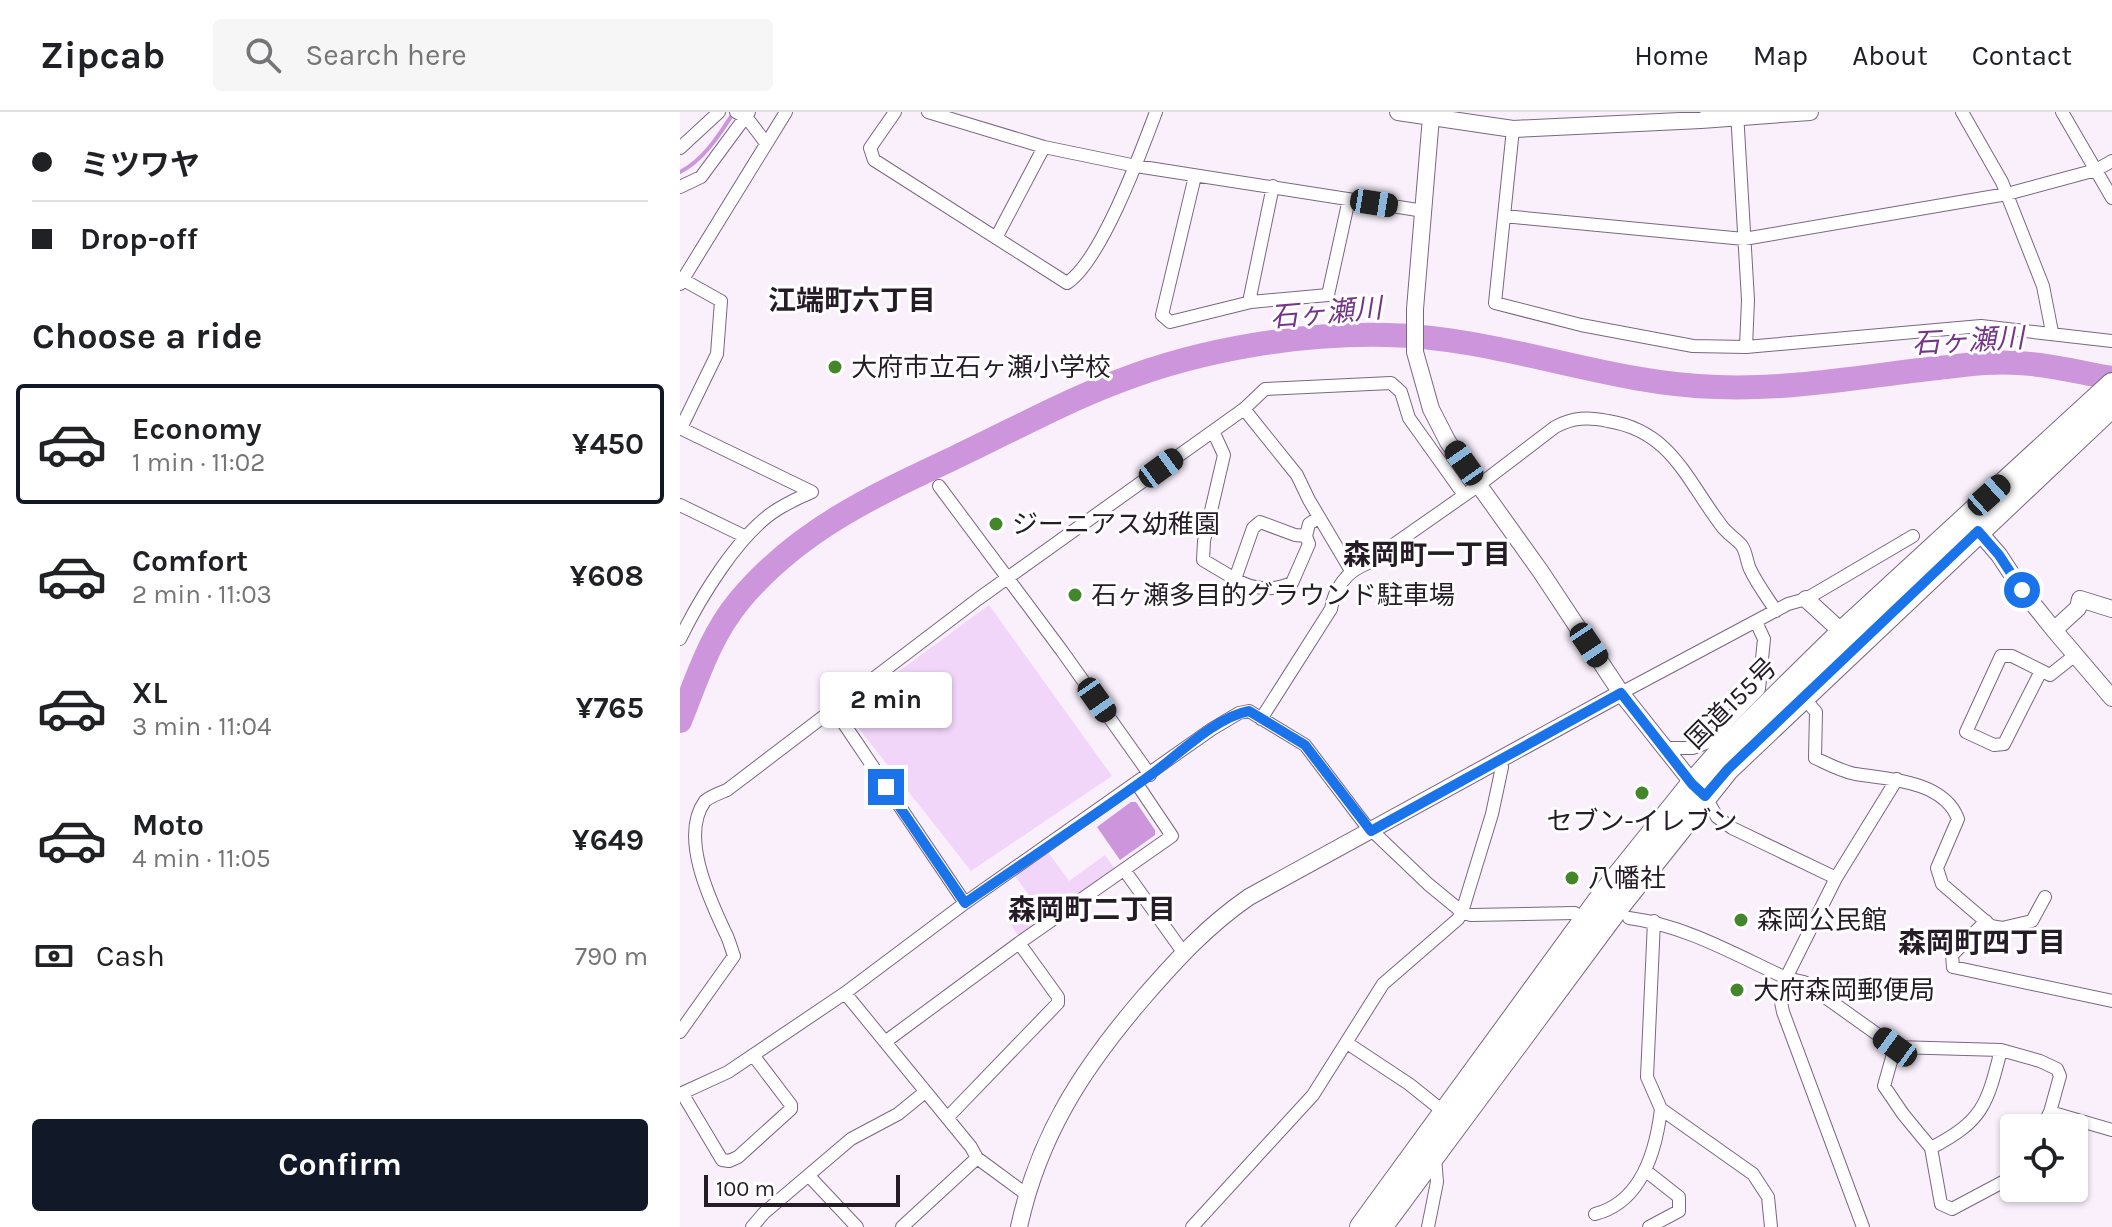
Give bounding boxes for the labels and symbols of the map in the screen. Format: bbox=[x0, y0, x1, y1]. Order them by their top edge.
car bbox=[1348, 187, 1400, 219]
district label: 江端町六丁目 bbox=[768, 284, 936, 317]
water label: 石ヶ瀬川 bbox=[1269, 291, 1386, 334]
water label: 石ヶ瀬川 bbox=[1911, 321, 2028, 360]
place label: 大府市立石ヶ瀬小学校 bbox=[851, 352, 1111, 383]
marker: 大府市立石ヶ瀬小学校 bbox=[826, 358, 844, 376]
car bbox=[1440, 436, 1488, 490]
car bbox=[1135, 444, 1187, 492]
car bbox=[1963, 470, 2015, 520]
place label: ジーニアス幼稚園 bbox=[1012, 509, 1220, 540]
marker: ジーニアス幼稚園 bbox=[987, 515, 1005, 533]
district label: 森岡町一丁目 bbox=[1343, 538, 1511, 571]
route start bbox=[2004, 572, 2040, 608]
place label: 石ヶ瀬多目的グラウンド駐車場 bbox=[1091, 580, 1455, 611]
marker: 石ヶ瀬多目的グラウンド駐車場 bbox=[1066, 586, 1084, 604]
car bbox=[1566, 618, 1612, 672]
street label: 国道155号 bbox=[1679, 651, 1783, 755]
callout: 2 min bbox=[820, 671, 952, 727]
car bbox=[1073, 673, 1121, 727]
route end bbox=[868, 769, 904, 805]
marker: セブン-イレブン bbox=[1633, 784, 1651, 802]
place label: セブン-イレブン bbox=[1546, 806, 1738, 837]
place label: 八幡社 bbox=[1588, 863, 1666, 894]
marker: 八幡社 bbox=[1563, 869, 1581, 887]
district label: 森岡町二丁目 bbox=[1008, 893, 1176, 926]
place label: 森岡公民館 bbox=[1757, 905, 1887, 936]
marker: 森岡公民館 bbox=[1732, 911, 1750, 929]
district label: 森岡町四丁目 bbox=[1898, 926, 2066, 959]
place label: 大府森岡郵便局 bbox=[1753, 975, 1935, 1006]
marker: 大府森岡郵便局 bbox=[1728, 981, 1746, 999]
car bbox=[1869, 1023, 1921, 1071]
scale bar bbox=[704, 1171, 900, 1207]

